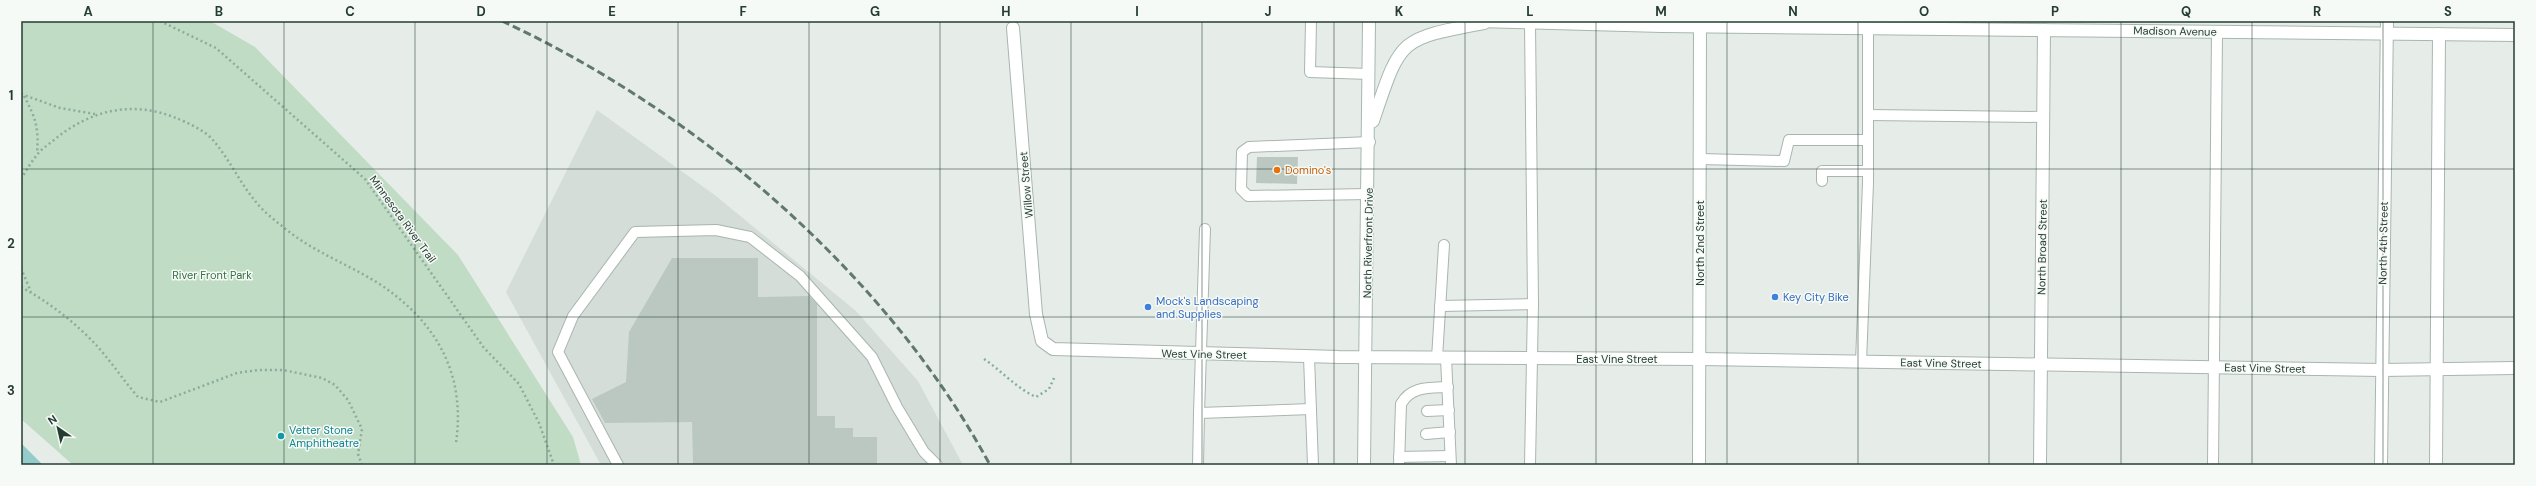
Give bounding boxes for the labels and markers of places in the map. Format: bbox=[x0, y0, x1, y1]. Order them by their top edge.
place label: Domino's bbox=[1285, 163, 1331, 177]
marker: Domino's bbox=[1272, 165, 1282, 175]
place label: Key City Bike bbox=[1783, 290, 1849, 304]
marker: Key City Bike bbox=[1770, 292, 1780, 302]
place label: Mock's Landscaping and Supplies bbox=[1156, 294, 1259, 321]
marker: Mock's Landscaping and Supplies bbox=[1143, 302, 1153, 312]
place label: Vetter Stone Amphitheatre bbox=[289, 423, 359, 450]
marker: Vetter Stone Amphitheatre bbox=[276, 431, 286, 441]

